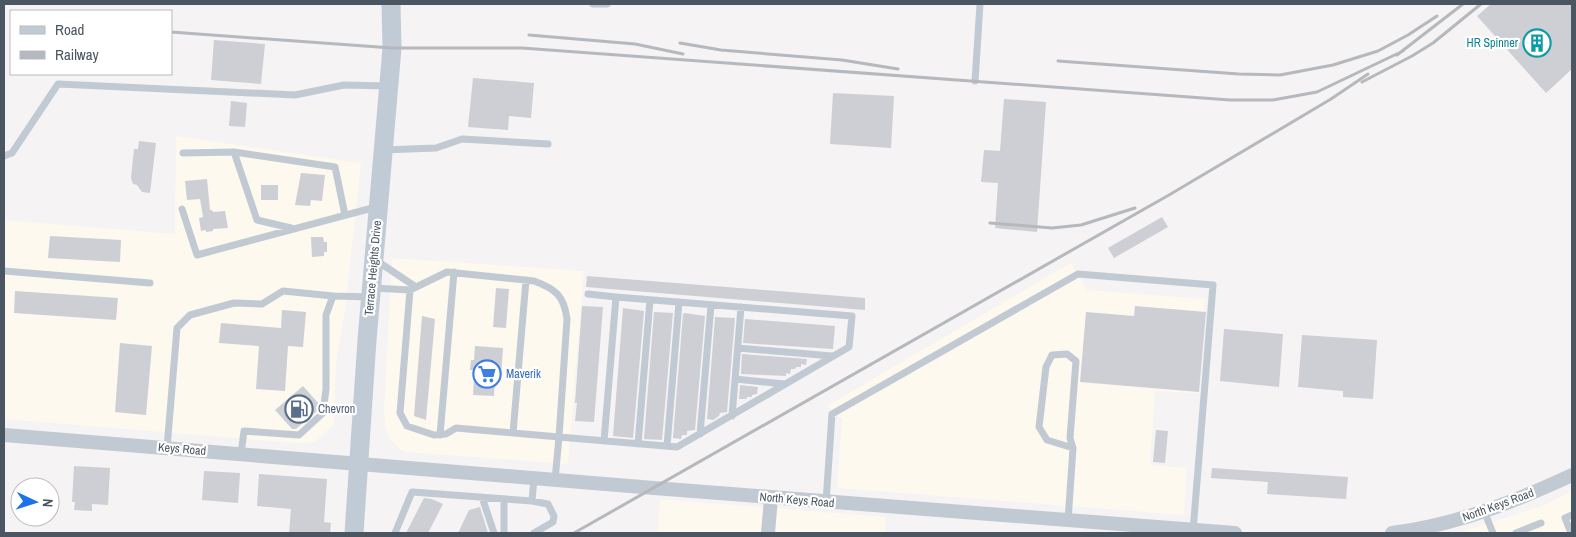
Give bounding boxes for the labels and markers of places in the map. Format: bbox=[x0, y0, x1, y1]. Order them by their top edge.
building icon: HR Spinner bbox=[1522, 28, 1552, 58]
place label: HR Spinner bbox=[1467, 35, 1519, 51]
supermarket icon: Maverik bbox=[472, 359, 502, 389]
place label: Maverik bbox=[506, 366, 541, 382]
fuel station icon: Chevron bbox=[284, 394, 314, 424]
place label: Chevron bbox=[318, 401, 355, 417]

